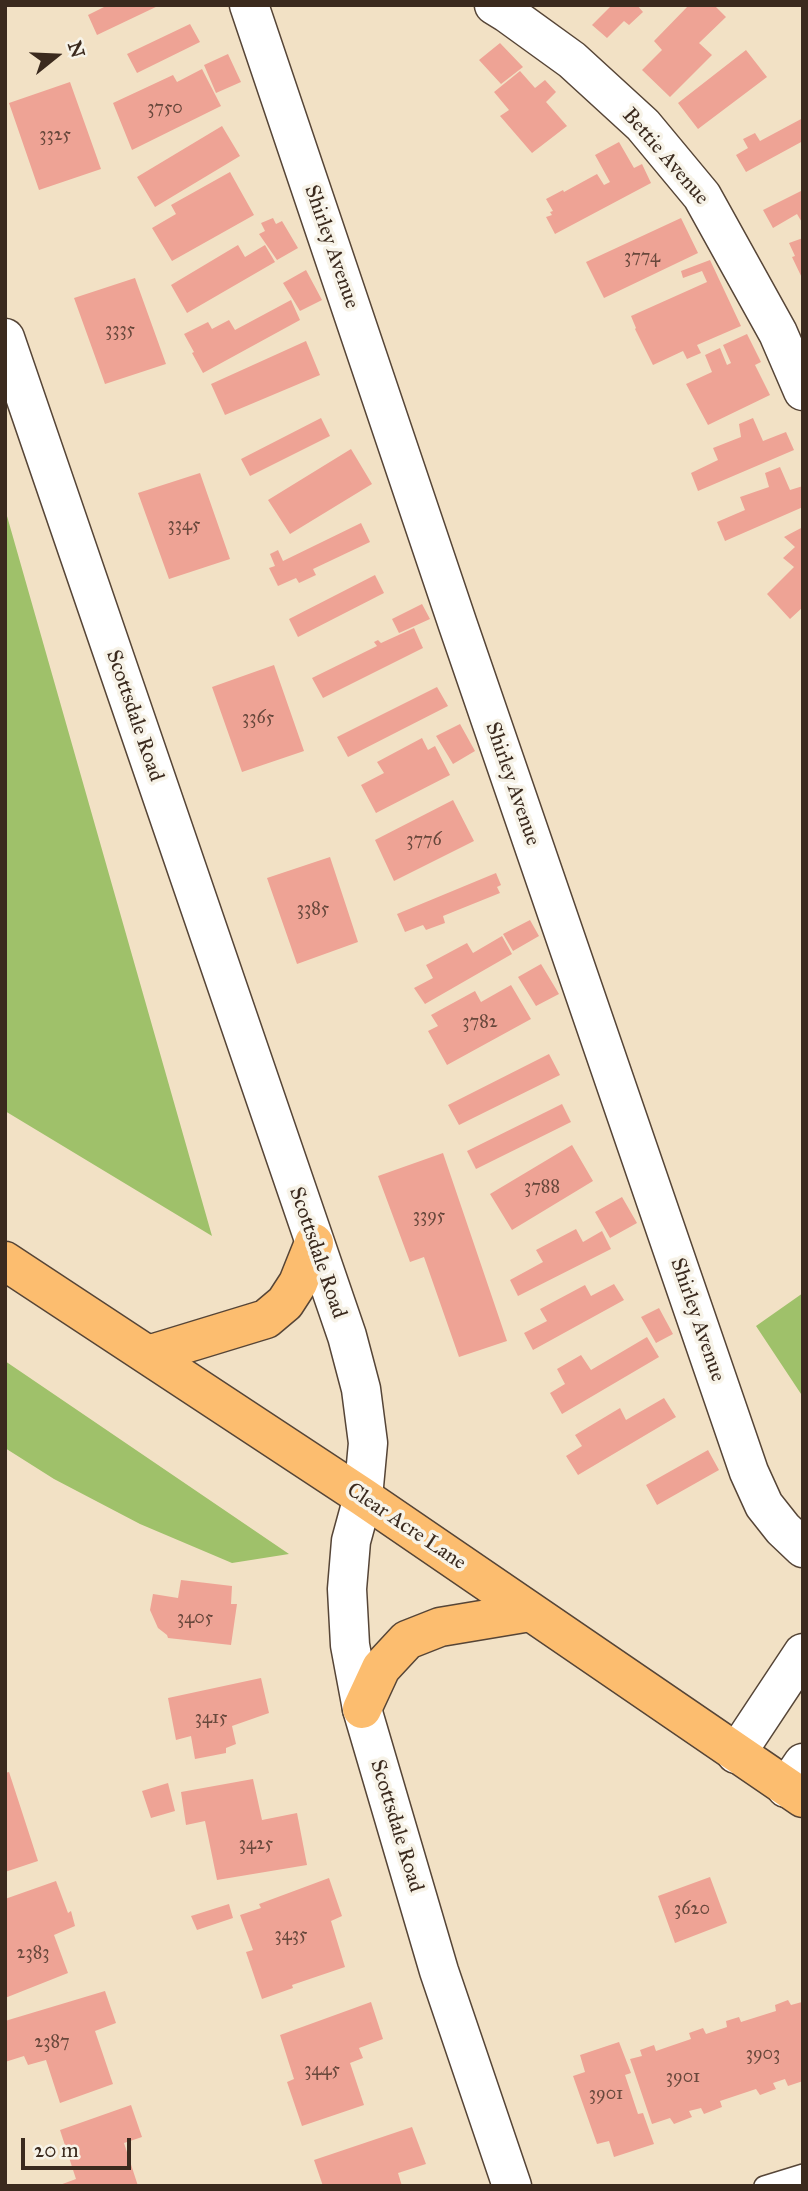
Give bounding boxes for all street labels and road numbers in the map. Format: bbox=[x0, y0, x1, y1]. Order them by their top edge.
street label: Bettie Avenue bbox=[616, 104, 714, 210]
street label: Shirley Avenue bbox=[298, 182, 364, 312]
street label: Scottsdale Road bbox=[100, 647, 168, 785]
street label: Shirley Avenue bbox=[479, 719, 545, 849]
street label: Scottsdale Road bbox=[283, 1184, 351, 1322]
street label: Shirley Avenue bbox=[664, 1255, 730, 1385]
street label: Clear Acre Lane bbox=[342, 1478, 470, 1576]
street label: Scottsdale Road bbox=[364, 1757, 428, 1895]

